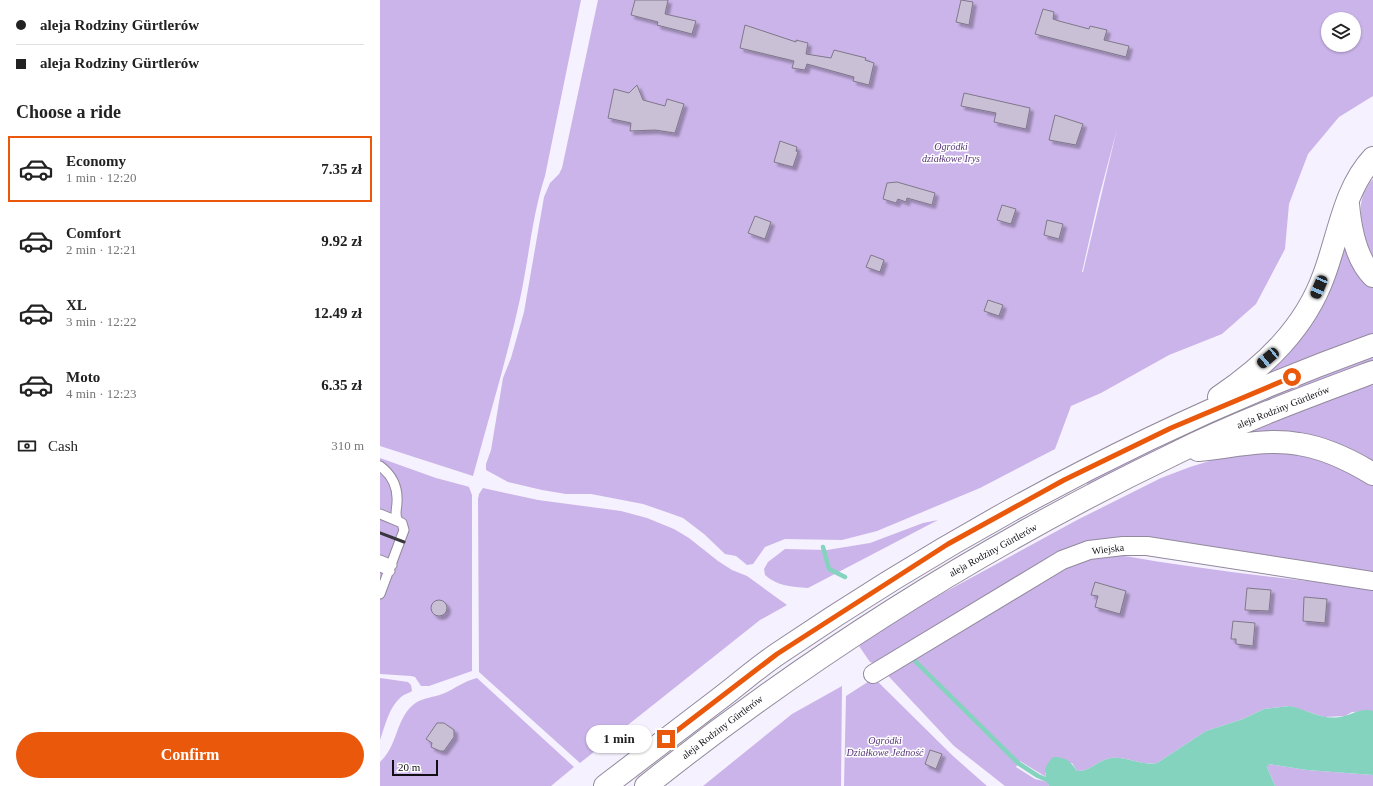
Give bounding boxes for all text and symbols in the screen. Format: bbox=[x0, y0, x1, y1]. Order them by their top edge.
map controls bbox=[1321, 12, 1361, 52]
button: layers bbox=[1321, 12, 1361, 52]
text: aleja Rodziny Gürtlerów bbox=[40, 17, 199, 33]
text: aleja Rodziny Gürtlerów bbox=[40, 55, 199, 71]
text: Choose a ride bbox=[16, 102, 121, 122]
park label: Ogródki działkowe Irys bbox=[922, 141, 980, 164]
icon: car bbox=[18, 151, 54, 187]
text: Economy bbox=[66, 153, 126, 169]
text: 7.35 zł bbox=[321, 161, 362, 177]
text: 1 min · 12:20 bbox=[66, 170, 136, 185]
icon: car bbox=[18, 223, 54, 259]
text: Comfort bbox=[66, 225, 121, 241]
text: 9.92 zł bbox=[321, 233, 362, 249]
text: 2 min · 12:21 bbox=[66, 242, 136, 257]
car bbox=[1309, 274, 1329, 300]
icon: car bbox=[18, 295, 54, 331]
text: XL bbox=[66, 297, 87, 313]
text: 12.49 zł bbox=[314, 305, 362, 321]
text: 3 min · 12:22 bbox=[66, 314, 136, 329]
car bbox=[1255, 346, 1281, 370]
icon: car bbox=[18, 367, 54, 403]
route start bbox=[1283, 368, 1301, 386]
text: Moto bbox=[66, 369, 100, 385]
text: 6.35 zł bbox=[321, 377, 362, 393]
street label: aleja Rodziny Gürtlerów bbox=[1235, 383, 1332, 431]
text: 4 min · 12:23 bbox=[66, 386, 136, 401]
icon: cash bbox=[16, 435, 38, 457]
text: Cash bbox=[48, 438, 78, 454]
text: 310 m bbox=[331, 438, 364, 453]
street label: aleja Rodziny Gürtlerów bbox=[947, 521, 1040, 579]
street label: Wiejska bbox=[1091, 542, 1125, 556]
street label: aleja Rodziny Gürtlerów bbox=[679, 692, 765, 761]
callout: 1 min bbox=[586, 725, 652, 753]
route end bbox=[657, 730, 675, 748]
text: 1 min bbox=[603, 731, 635, 746]
button: Confirm bbox=[16, 732, 364, 778]
park label: Ogródki Działkowe Jedność bbox=[846, 735, 924, 758]
scale bar bbox=[392, 758, 438, 777]
text: 20 m bbox=[398, 761, 420, 773]

